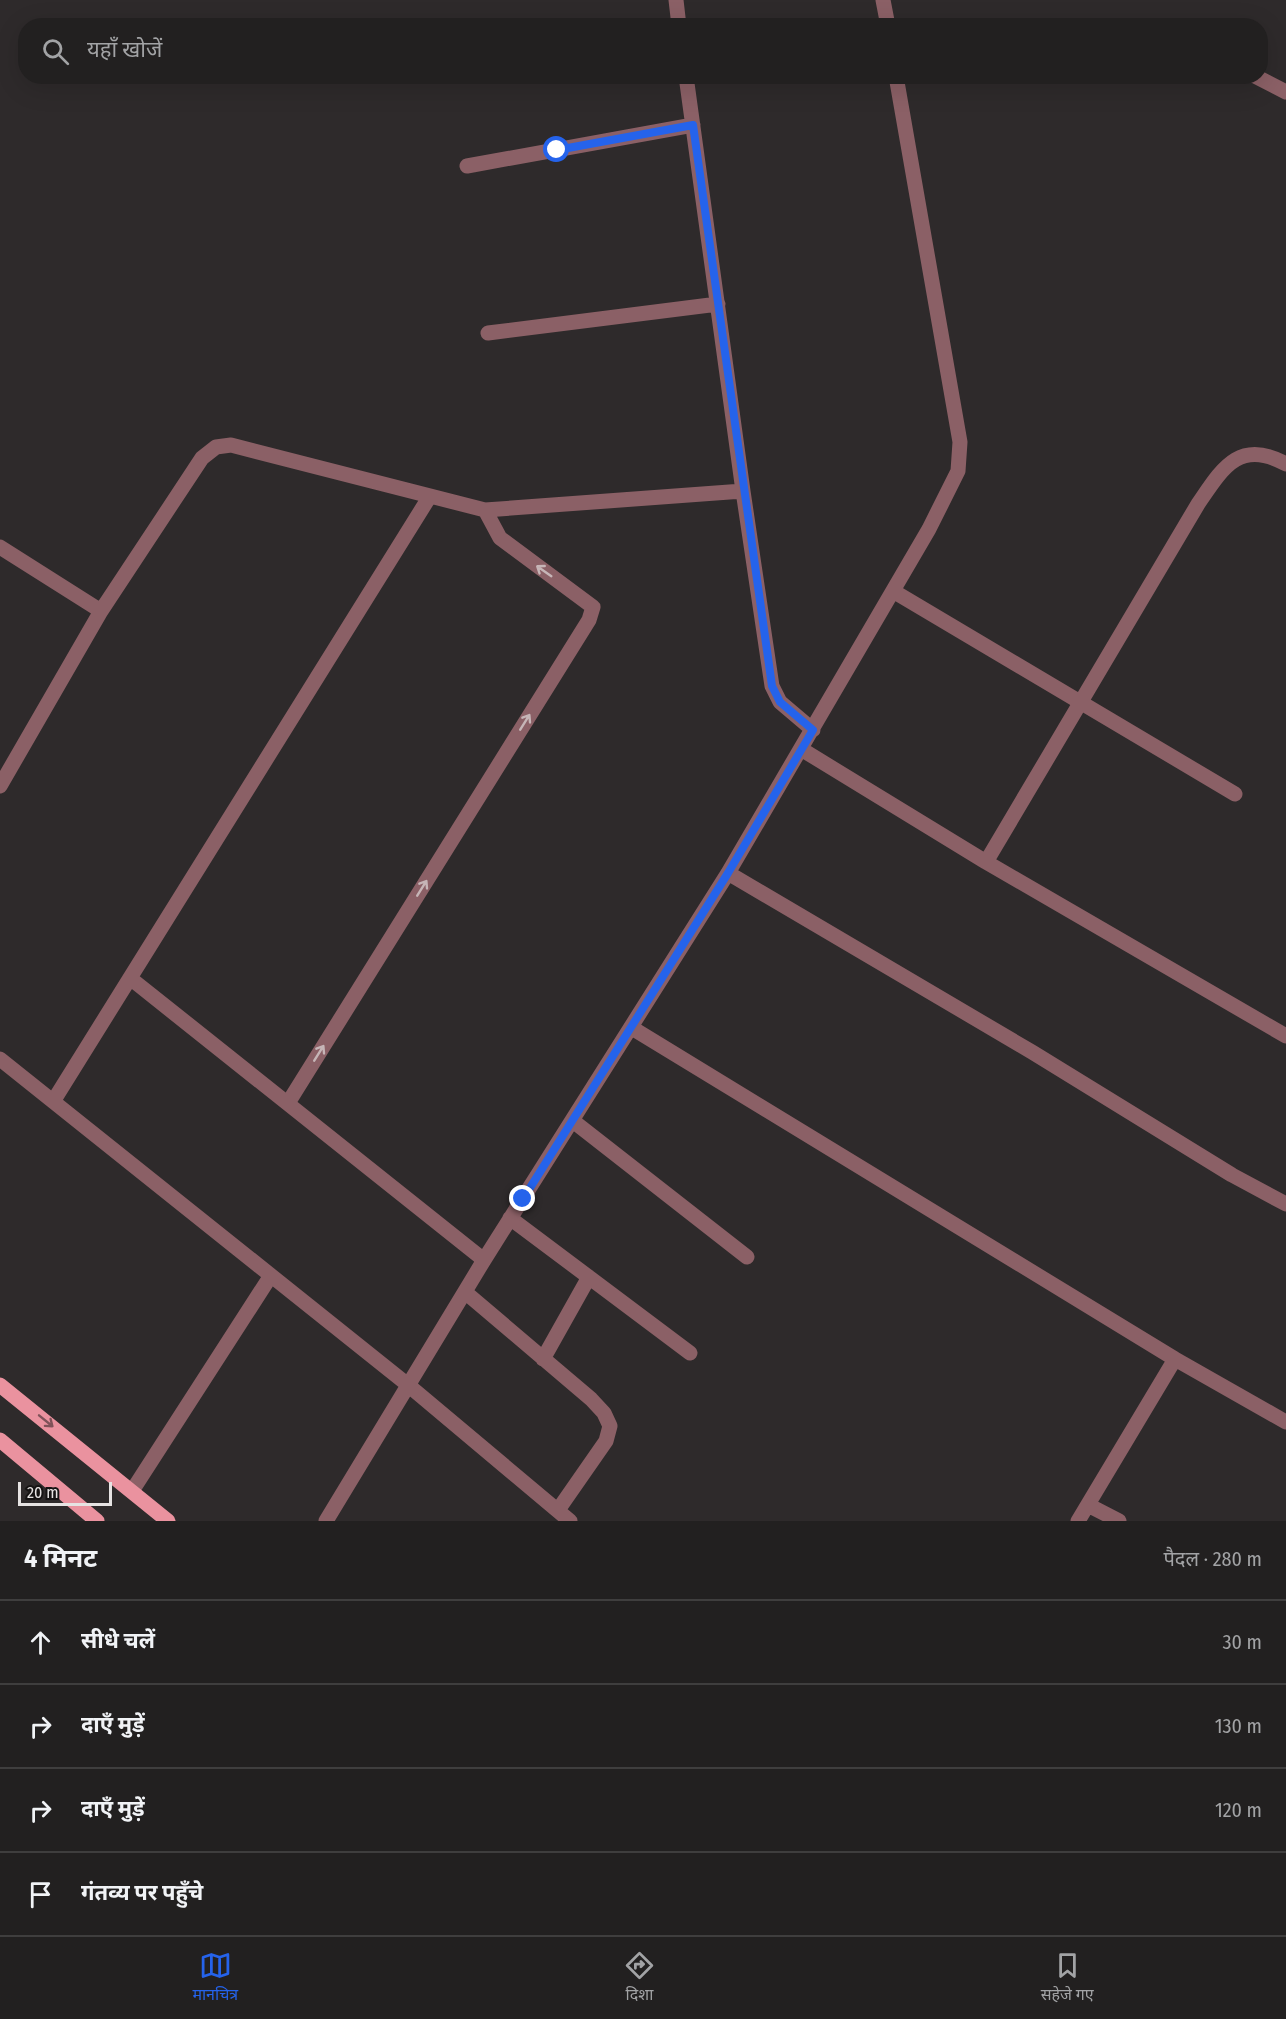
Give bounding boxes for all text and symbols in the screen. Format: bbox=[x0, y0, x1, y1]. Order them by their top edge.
search box bbox=[18, 18, 1268, 84]
icon: search bbox=[39, 35, 72, 68]
text: यहाँ खोजें bbox=[87, 36, 162, 63]
route start bbox=[543, 136, 569, 162]
one-way arrow bbox=[535, 564, 552, 577]
one-way arrow bbox=[520, 714, 532, 731]
one-way arrow bbox=[416, 880, 428, 897]
one-way arrow bbox=[313, 1045, 325, 1062]
route end bbox=[509, 1185, 535, 1211]
one-way arrow bbox=[37, 1415, 53, 1428]
scale bar bbox=[18, 1479, 112, 1506]
text: 20 m bbox=[27, 1483, 58, 1502]
text: 4 मिनट bbox=[24, 1543, 97, 1574]
text: पैदल · 280 m bbox=[1164, 1547, 1262, 1571]
icon: ahead bbox=[24, 1626, 57, 1659]
text: सीधे चलें bbox=[81, 1627, 155, 1654]
text: 30 m bbox=[1222, 1630, 1262, 1654]
icon: right bbox=[24, 1710, 57, 1743]
text: दाएँ मुड़ें bbox=[81, 1711, 145, 1738]
text: 130 m bbox=[1215, 1714, 1262, 1738]
icon: right bbox=[24, 1794, 57, 1827]
text: दाएँ मुड़ें bbox=[81, 1795, 145, 1822]
text: 120 m bbox=[1215, 1798, 1262, 1822]
icon: arrive bbox=[24, 1878, 57, 1911]
text: गंतव्य पर पहुँचे bbox=[81, 1879, 203, 1906]
tab: मानचित्र bbox=[192, 1949, 238, 2007]
tab: दिशा bbox=[623, 1949, 656, 2007]
tab: सहेजे गए bbox=[1041, 1949, 1094, 2007]

